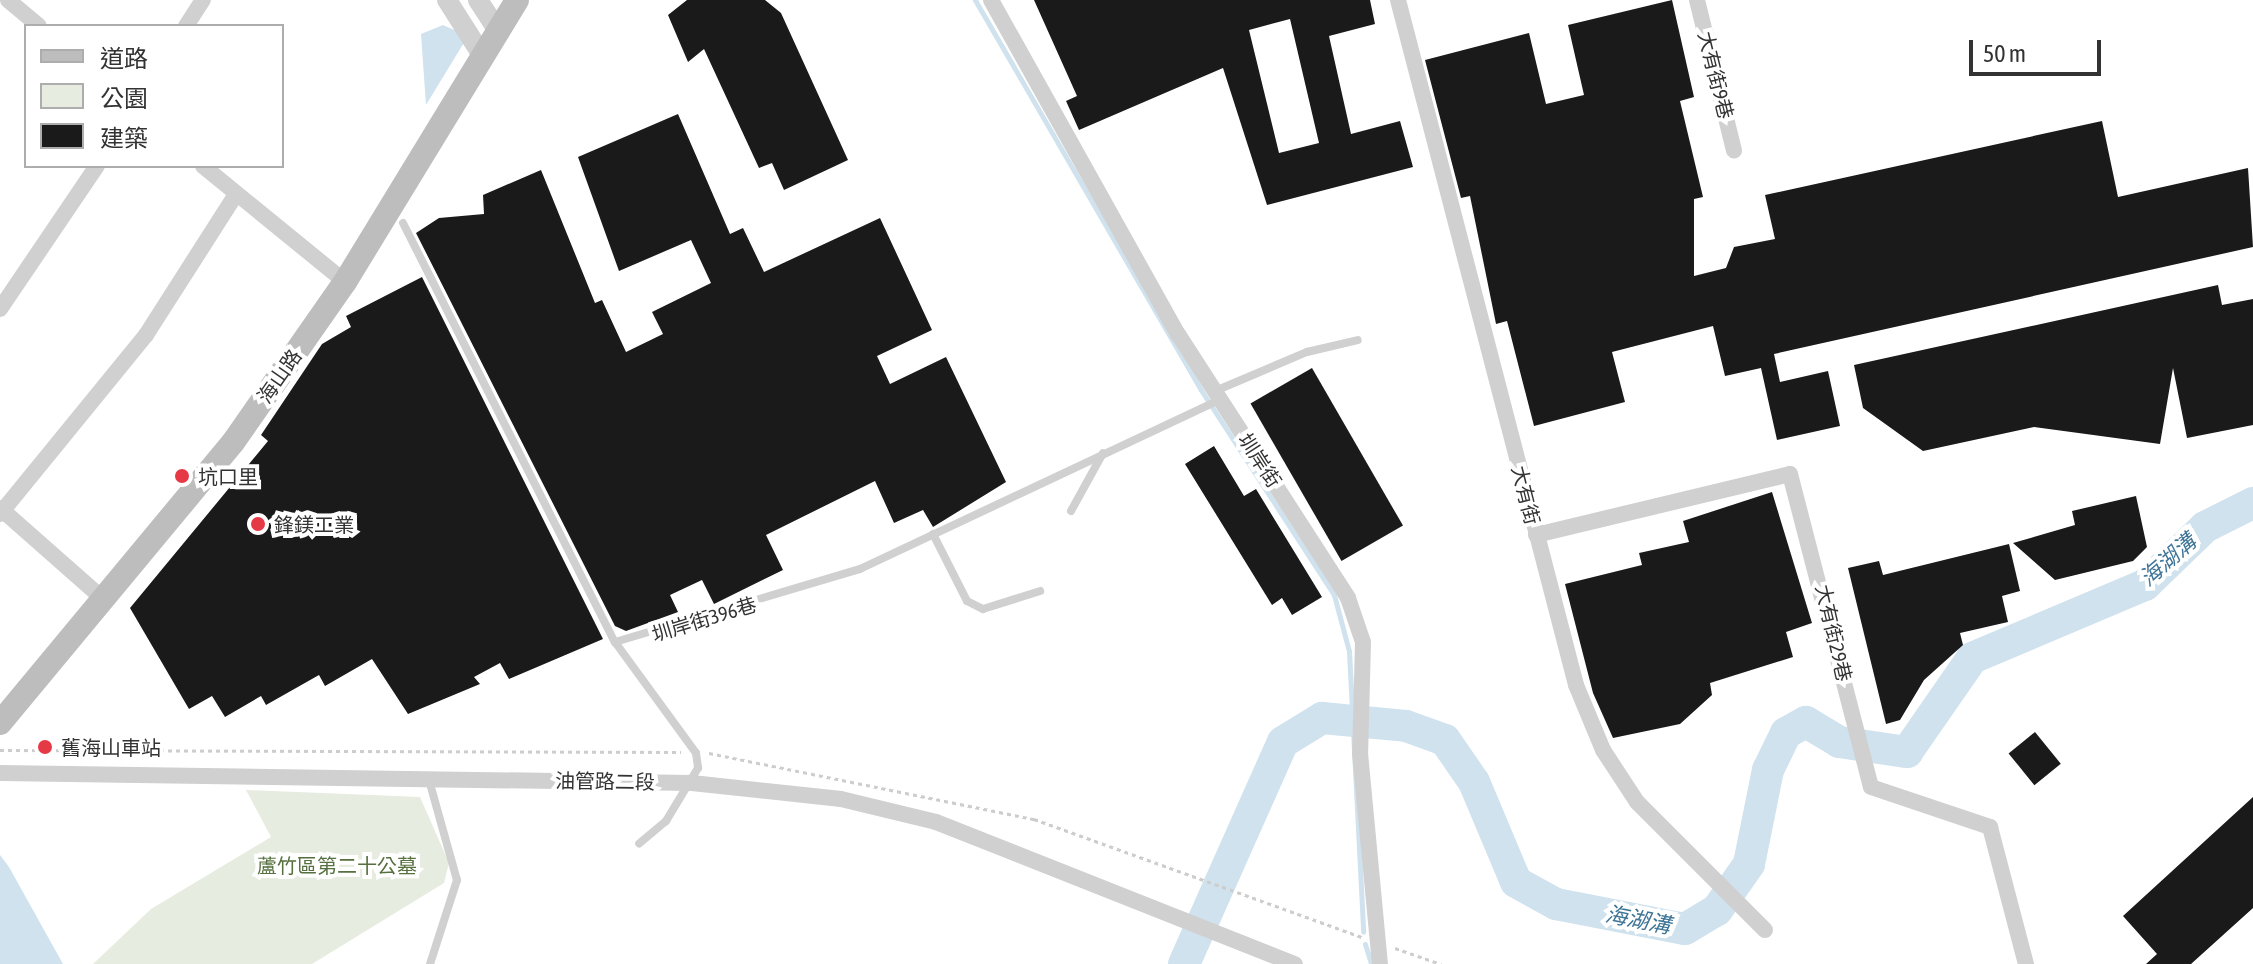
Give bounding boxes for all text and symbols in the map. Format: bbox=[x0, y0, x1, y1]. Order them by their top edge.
legend bbox=[24, 24, 284, 168]
scale bar bbox=[1973, 24, 2105, 74]
street label: 大有街9巷 bbox=[1694, 29, 1738, 121]
text: 50 m bbox=[1983, 40, 2026, 67]
text: 道路 bbox=[100, 45, 148, 72]
text: 公園 bbox=[100, 85, 148, 112]
text: 建築 bbox=[100, 125, 148, 152]
street label: 海山路 bbox=[252, 345, 306, 407]
street label: 圳岸街 bbox=[1234, 428, 1286, 492]
street label: 大有街 bbox=[1507, 463, 1545, 527]
place label: 坑口里 bbox=[198, 464, 258, 488]
marker: 坑口里 bbox=[173, 467, 191, 485]
place label: 鋒鎂工業 bbox=[274, 512, 354, 536]
marker: 鋒鎂工業 bbox=[249, 515, 267, 533]
water label: 海湖溝 bbox=[2134, 528, 2202, 592]
street label: 大有街29巷 bbox=[1811, 582, 1857, 684]
street label: 圳岸街396巷 bbox=[649, 592, 759, 646]
place label: 舊海山車站 bbox=[61, 735, 161, 759]
marker: 舊海山車站 bbox=[36, 738, 54, 756]
street label: 油管路二段 bbox=[555, 768, 655, 794]
park label: 蘆竹區第二十公墓 bbox=[257, 853, 417, 877]
water label: 海湖溝 bbox=[1603, 901, 1673, 939]

